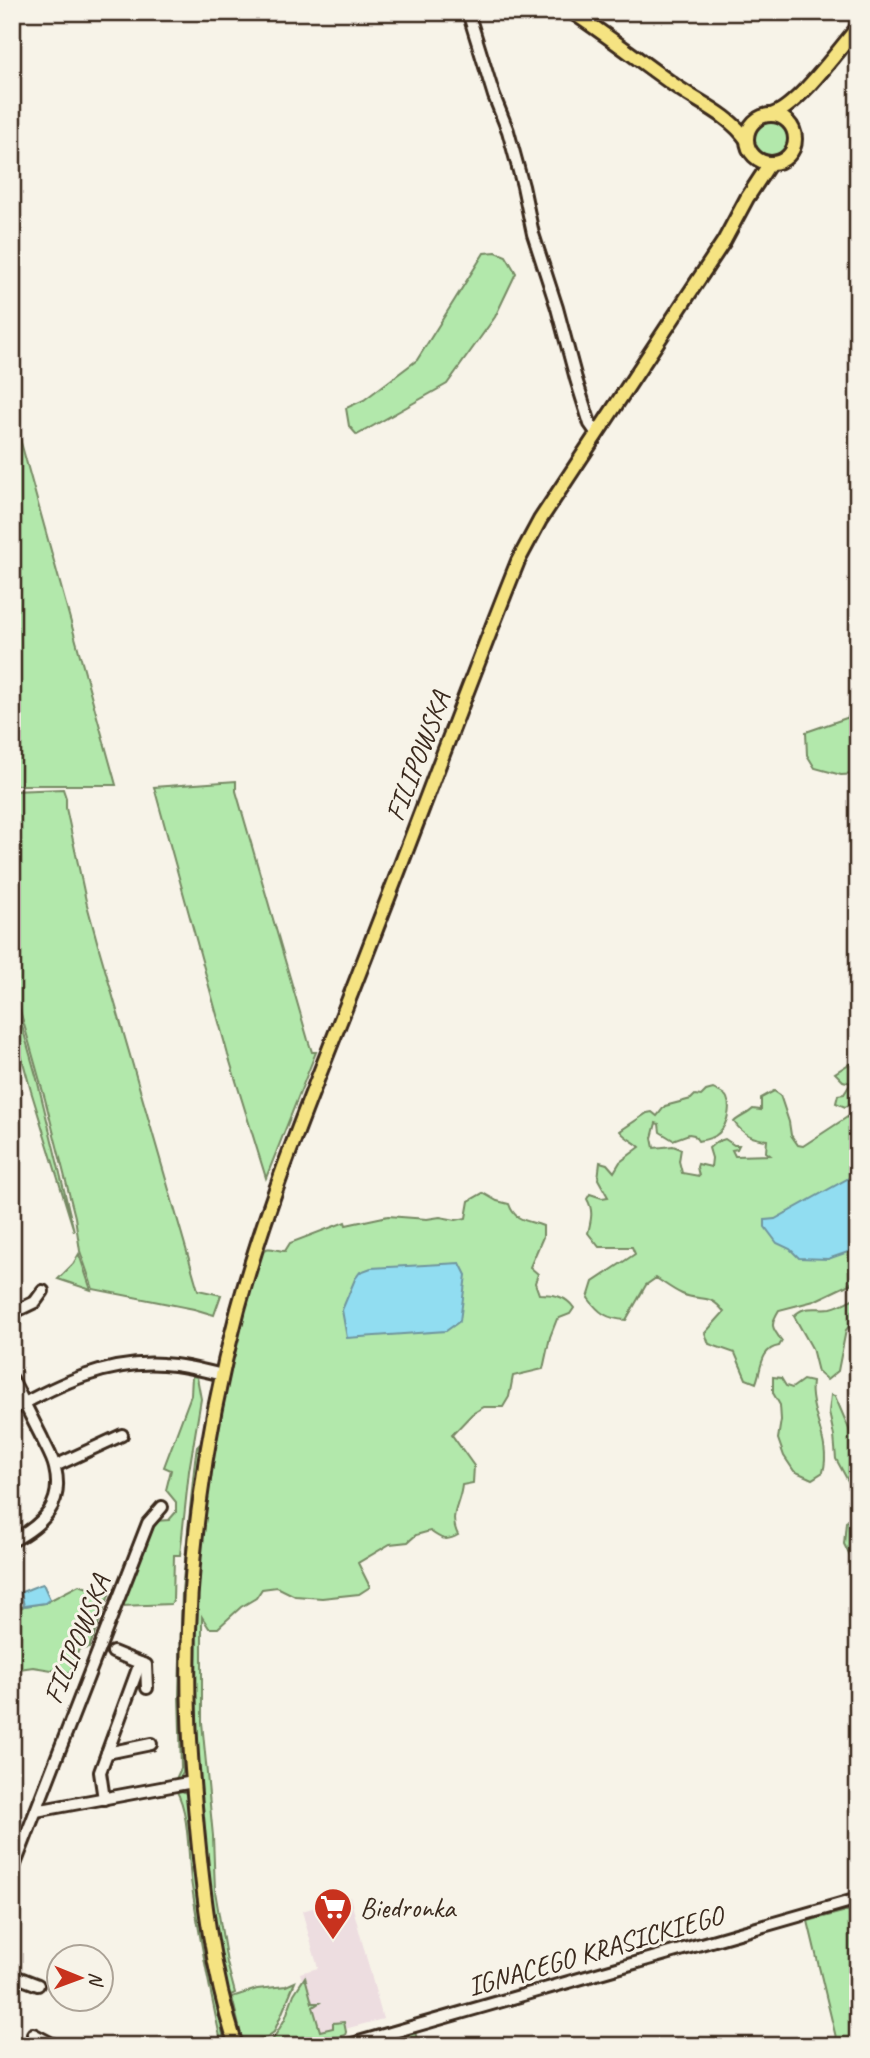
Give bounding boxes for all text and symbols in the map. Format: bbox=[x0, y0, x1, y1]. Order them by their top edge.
street label: FILIPOWSKA bbox=[377, 685, 459, 826]
street label: FILIPOWSKA bbox=[35, 1568, 119, 1708]
supermarket icon: Biedronka bbox=[312, 1886, 354, 1941]
place label: Biedronka bbox=[360, 1890, 457, 1925]
street label: IGNACEGO KRASICKIEGO bbox=[463, 1896, 730, 2004]
north arrow bbox=[46, 1942, 116, 2012]
text: N bbox=[84, 1972, 108, 1988]

